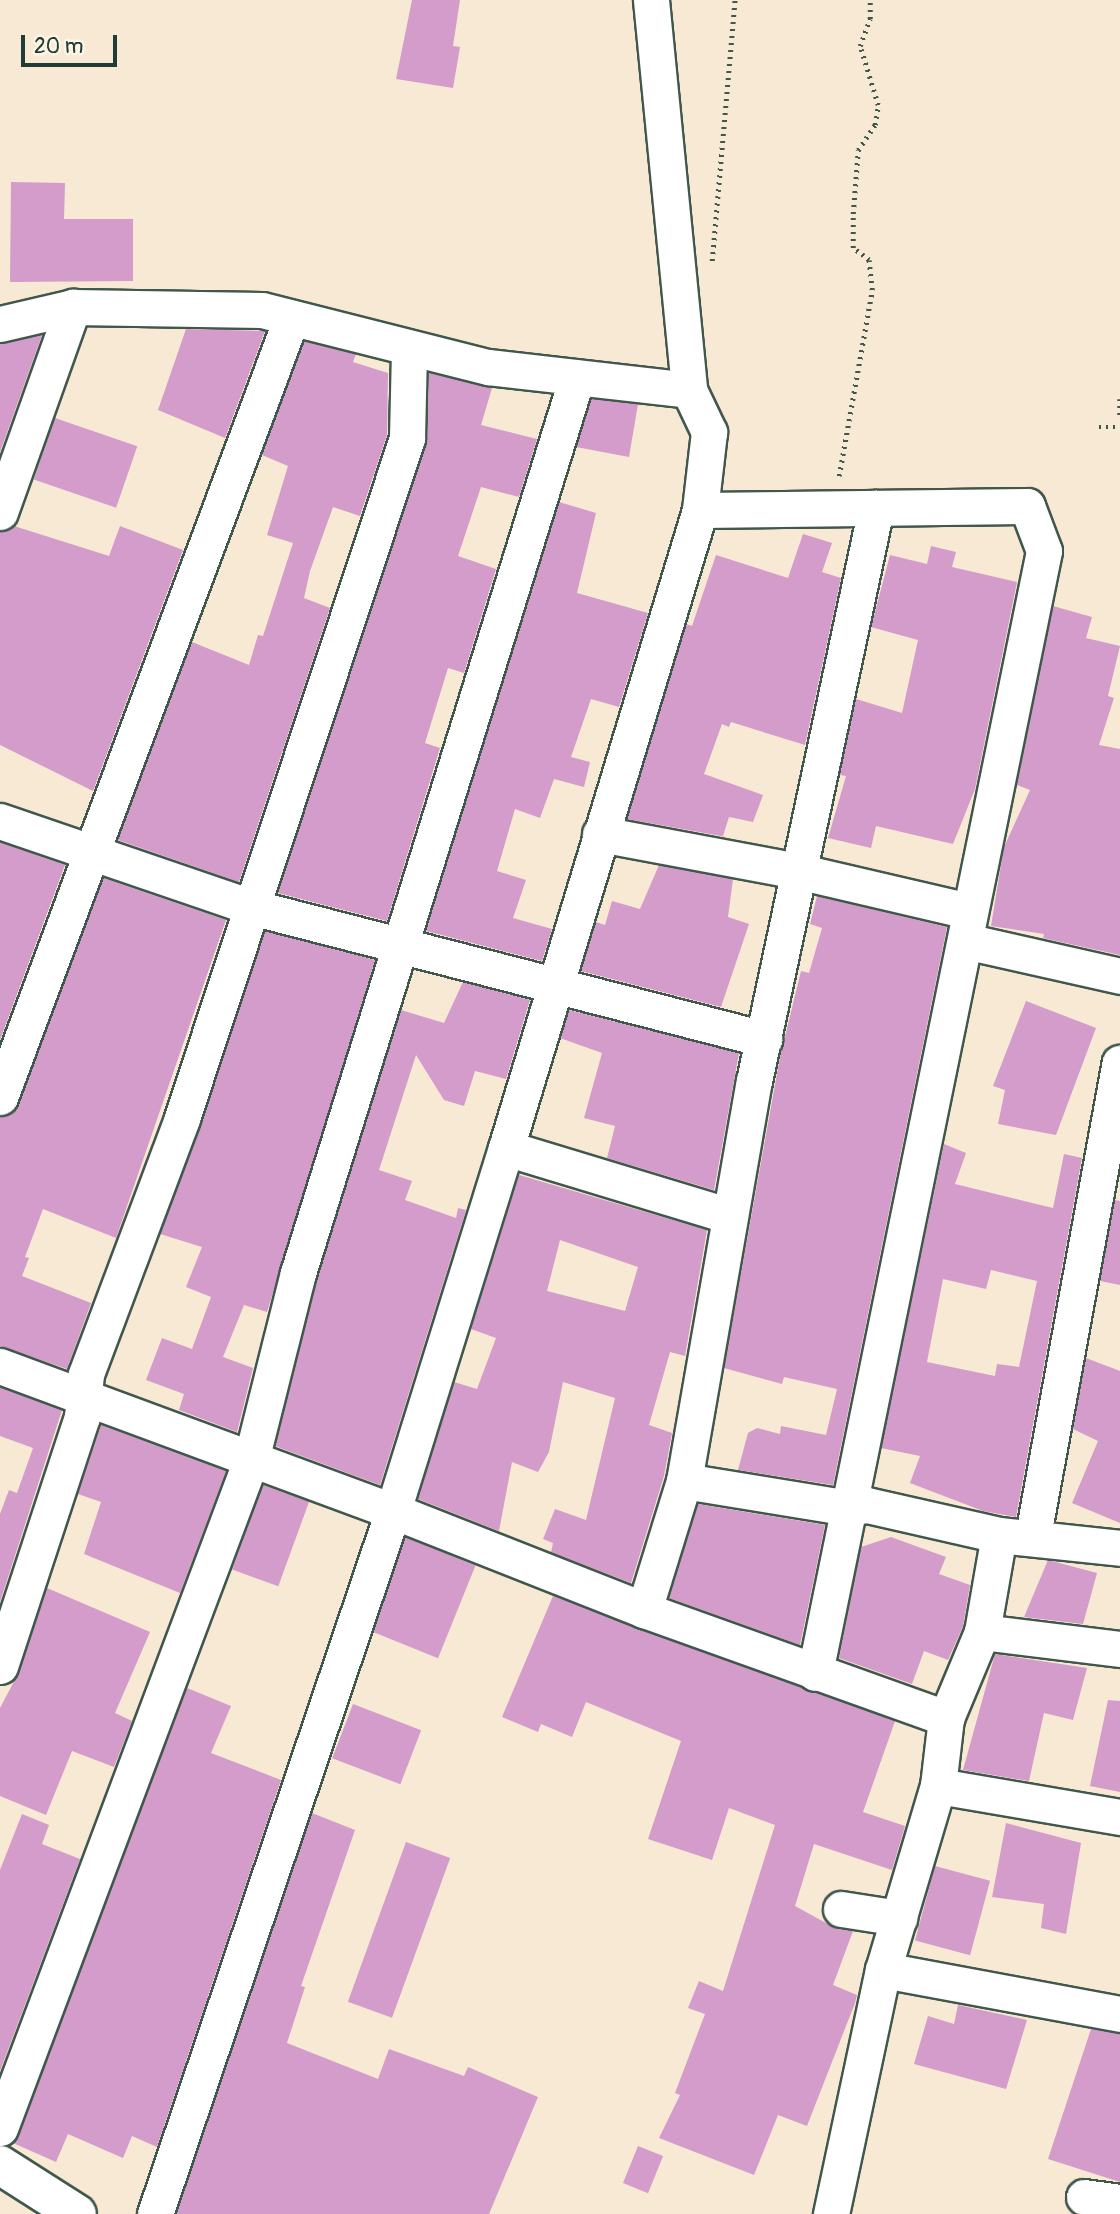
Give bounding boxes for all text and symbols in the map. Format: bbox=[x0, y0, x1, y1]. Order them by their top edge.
scale bar bbox=[24, 21, 121, 65]
text: 20 m bbox=[34, 33, 83, 60]

